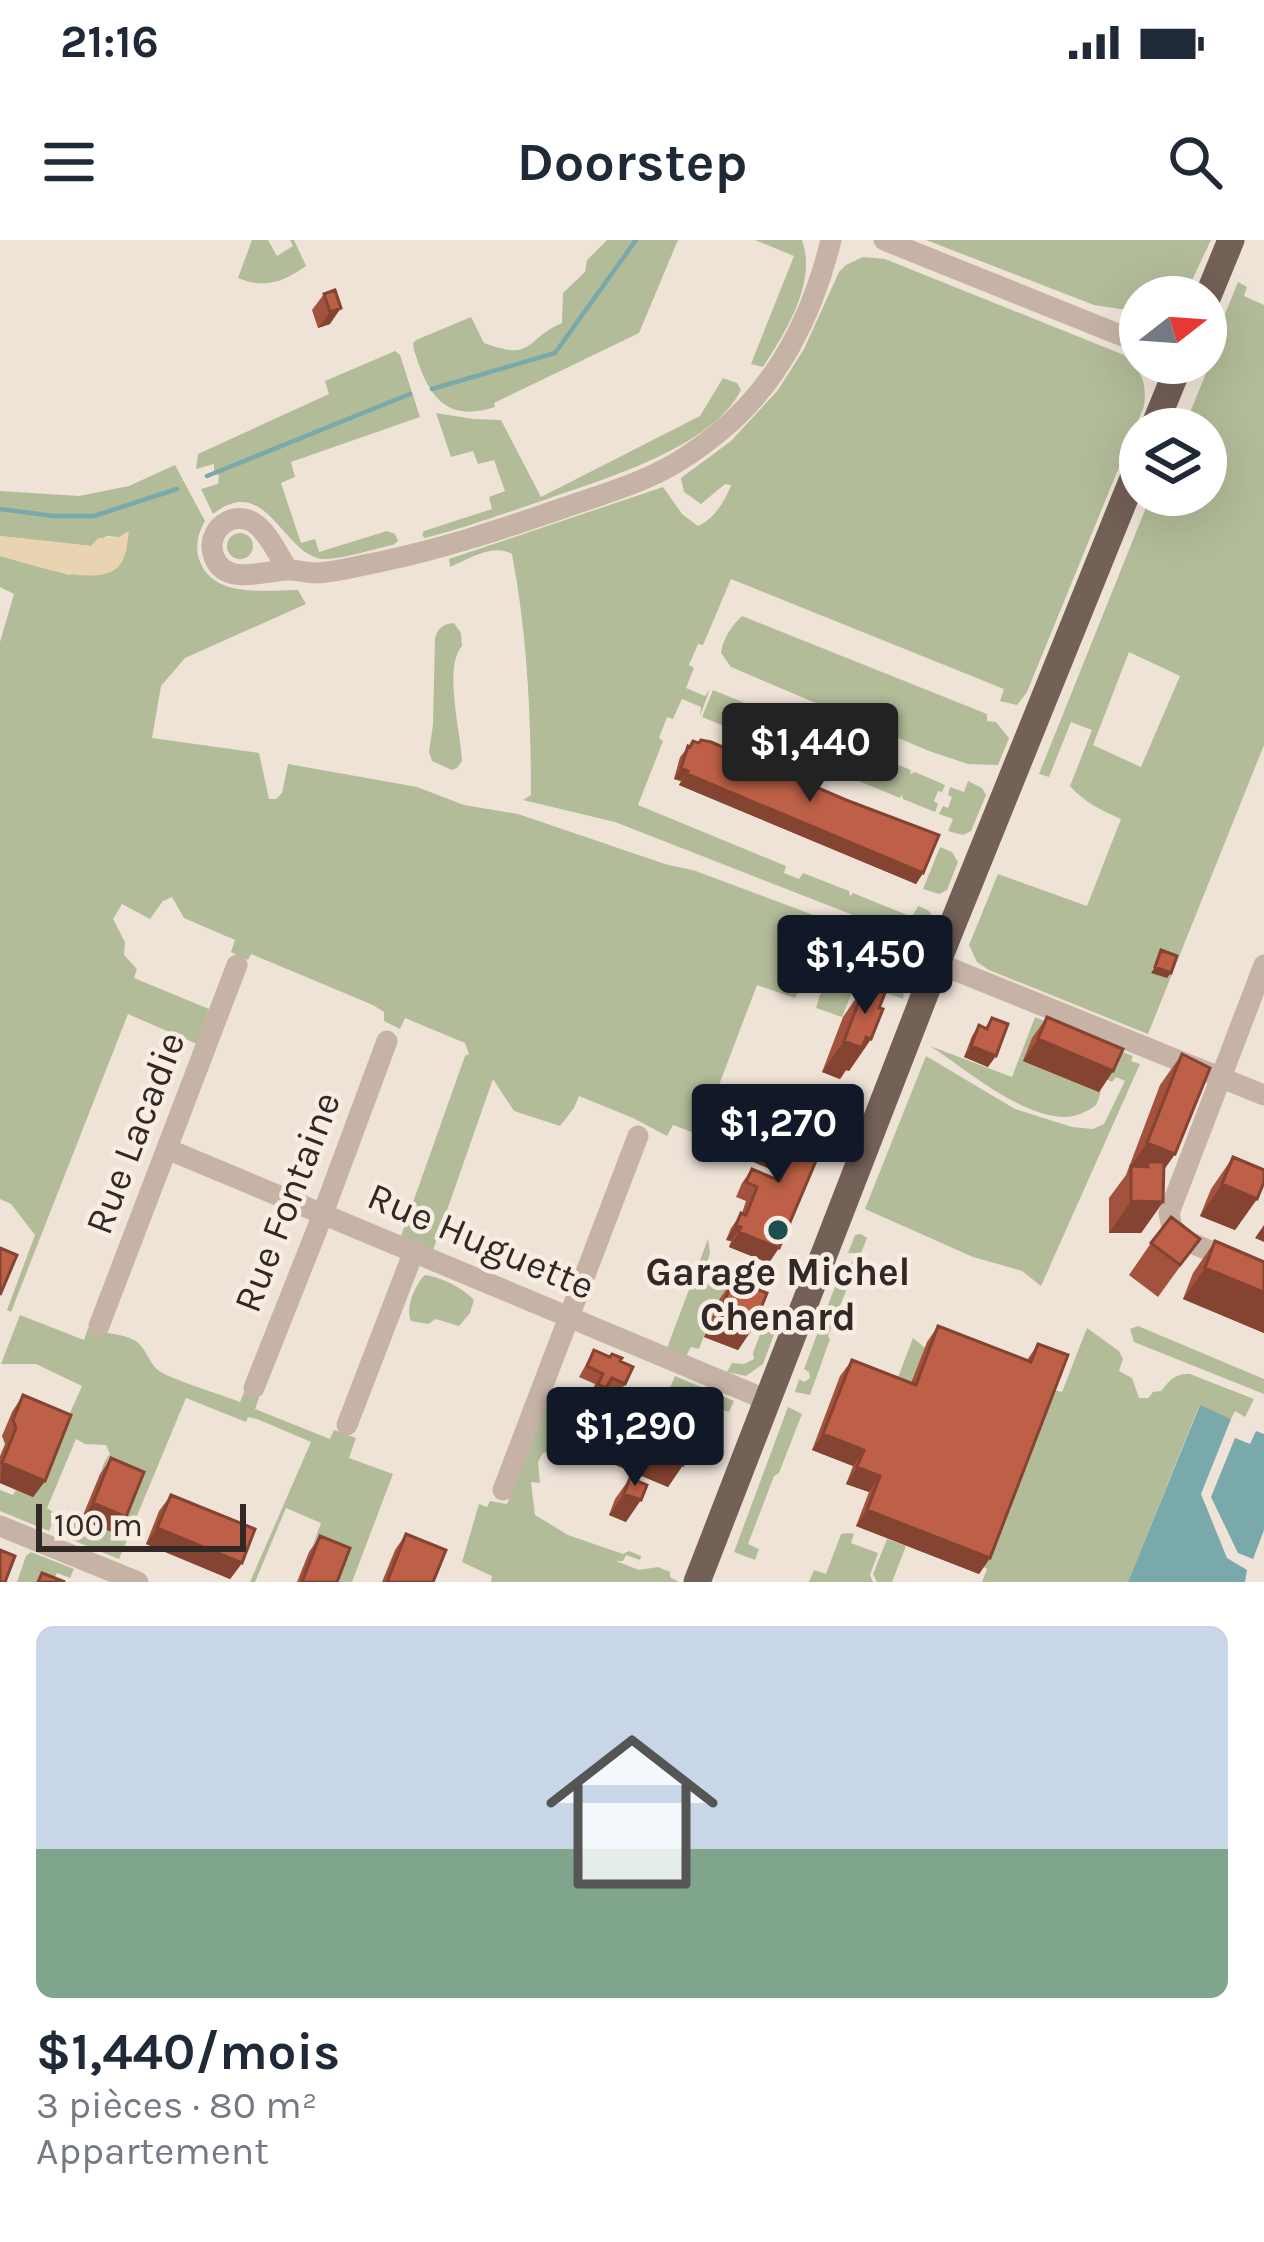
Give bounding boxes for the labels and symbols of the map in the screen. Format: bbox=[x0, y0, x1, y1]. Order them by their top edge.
north arrow bbox=[1119, 276, 1227, 384]
pin: $1,440 bbox=[712, 703, 908, 805]
pin: $1,450 bbox=[767, 915, 963, 1017]
street label: Rue Lacadie bbox=[75, 1025, 195, 1241]
pin: $1,270 bbox=[680, 1084, 876, 1186]
street label: Rue Fontaine bbox=[224, 1085, 350, 1319]
street label: Rue Huguette bbox=[361, 1173, 601, 1309]
marker: Garage Michel Chenard bbox=[765, 1217, 791, 1243]
place label: Garage Michel Chenard bbox=[646, 1249, 910, 1340]
pin: $1,290 bbox=[537, 1387, 733, 1489]
scale bar bbox=[36, 1498, 246, 1551]

